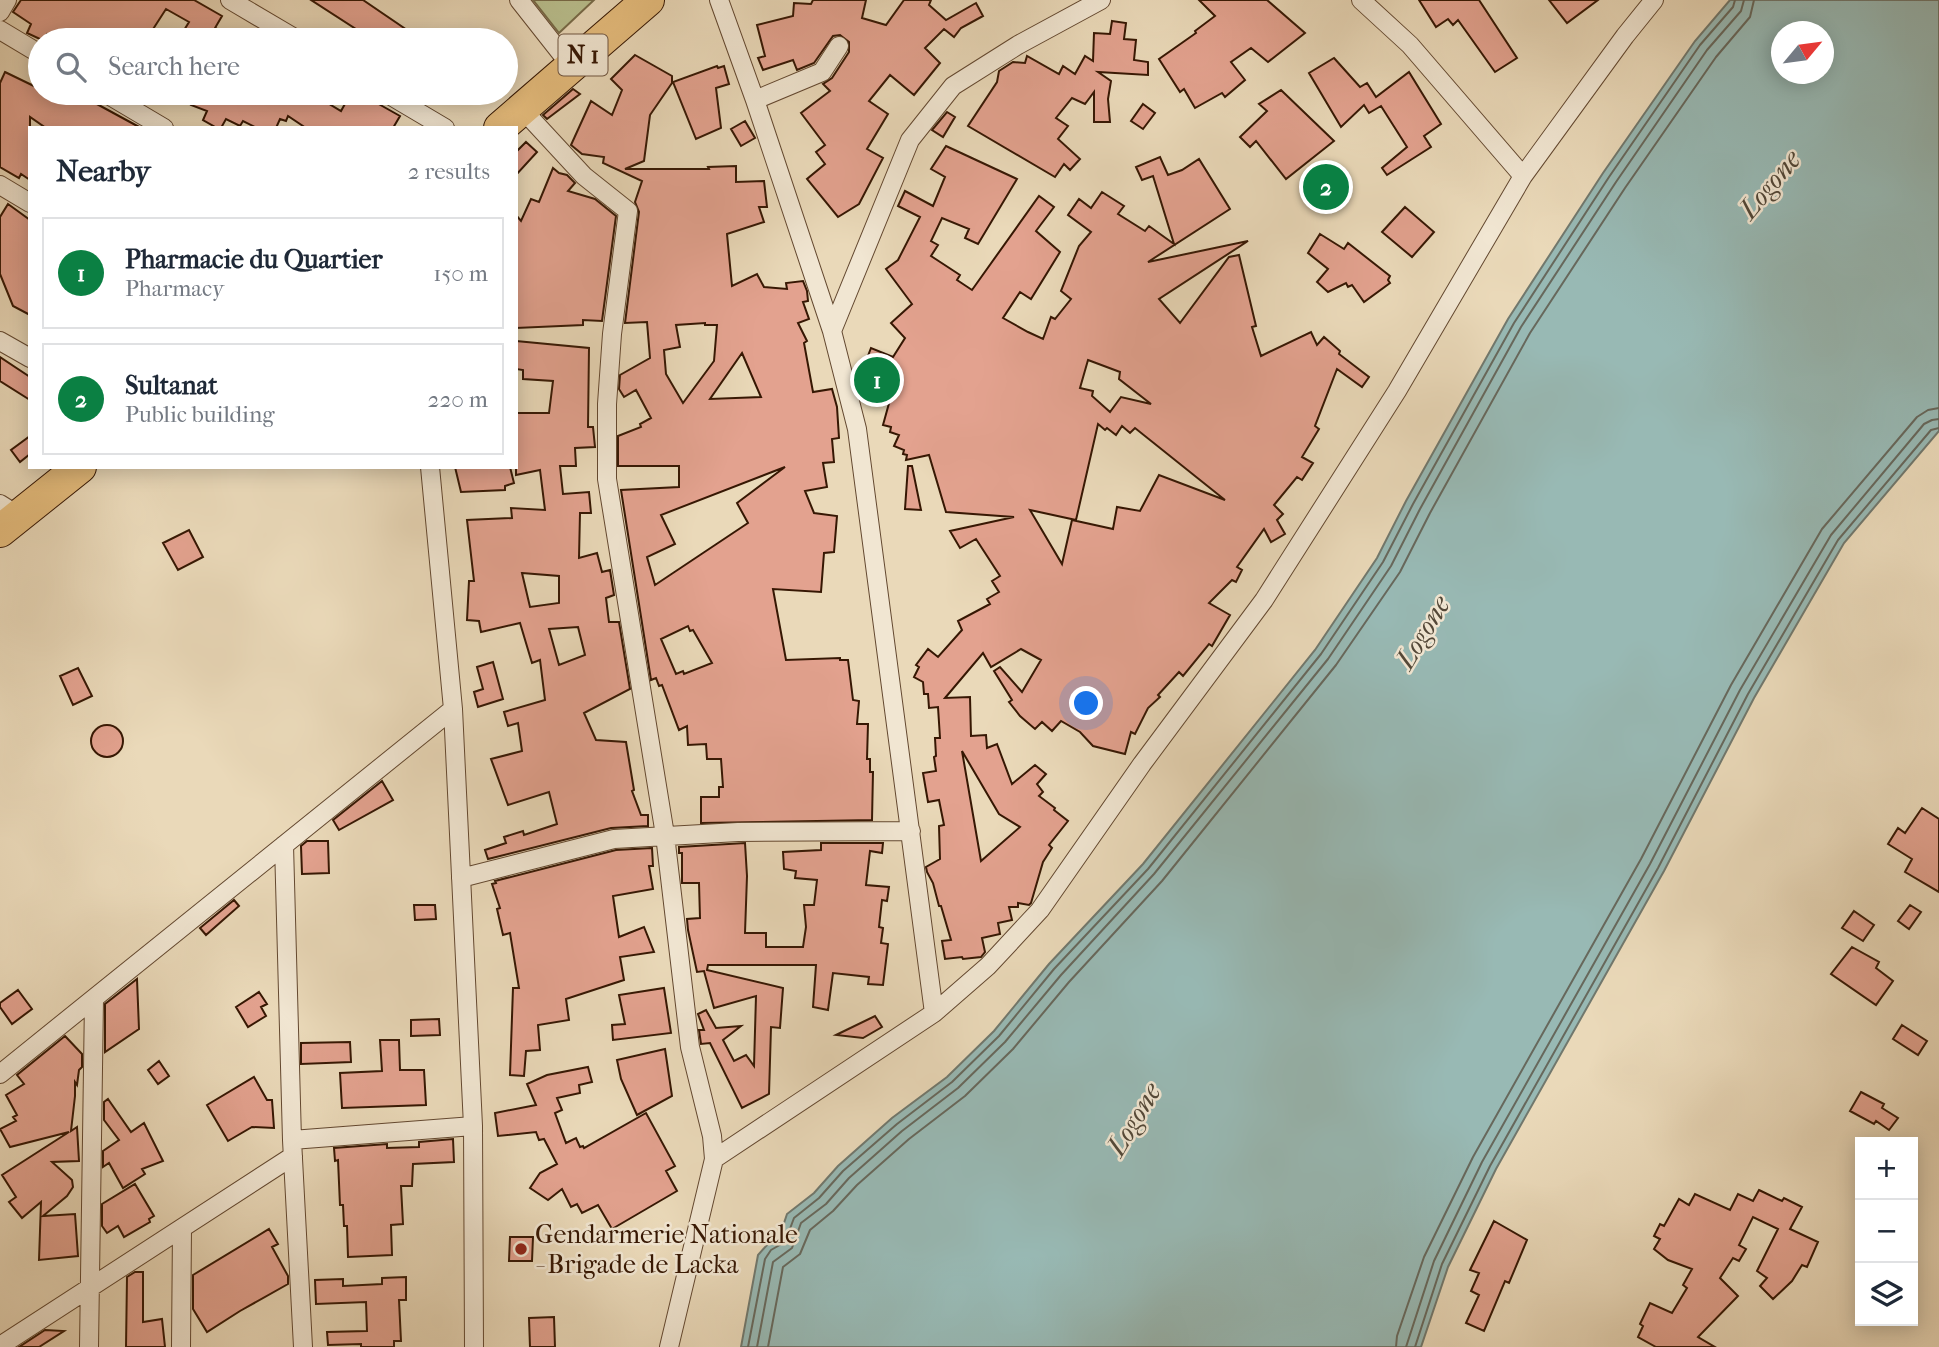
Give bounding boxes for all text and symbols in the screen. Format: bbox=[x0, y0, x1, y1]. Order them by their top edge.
north arrow bbox=[1771, 21, 1834, 84]
search box bbox=[28, 28, 518, 105]
road number: N 1 bbox=[558, 34, 608, 76]
icon: search bbox=[52, 48, 90, 86]
text: Search here bbox=[108, 51, 240, 82]
water label: Logone bbox=[1730, 143, 1808, 227]
text: Nearby bbox=[56, 154, 151, 189]
text: 2 results bbox=[408, 158, 490, 185]
pin: 2 bbox=[1303, 161, 1349, 213]
text: Pharmacie du Quartier bbox=[125, 244, 382, 275]
text: 1 bbox=[77, 260, 85, 287]
text: 150 m bbox=[433, 260, 488, 287]
text: Pharmacy bbox=[125, 275, 224, 302]
pin: 1 bbox=[854, 354, 900, 406]
text: Sultanat bbox=[125, 370, 218, 401]
text: 2 bbox=[75, 386, 87, 413]
text: 220 m bbox=[428, 386, 488, 413]
text: Public building bbox=[125, 401, 275, 428]
water label: Logone bbox=[1387, 589, 1457, 676]
your location bbox=[1069, 686, 1103, 720]
water label: Logone bbox=[1098, 1076, 1168, 1163]
map controls bbox=[1855, 1137, 1918, 1326]
button: + bbox=[1855, 1137, 1918, 1200]
button: − bbox=[1855, 1200, 1918, 1263]
place label: Gendarmerie Nationale - Brigade de Lacka bbox=[535, 1219, 798, 1280]
marker: Gendarmerie Nationale - Brigade de Lacka bbox=[513, 1241, 529, 1257]
button: layers bbox=[1855, 1263, 1918, 1326]

